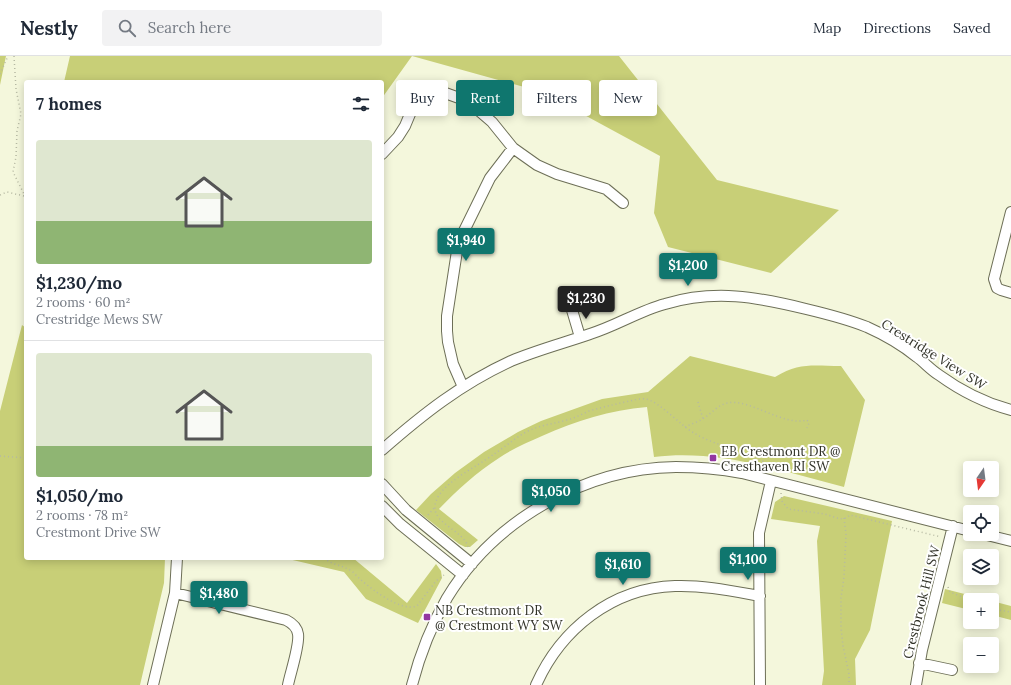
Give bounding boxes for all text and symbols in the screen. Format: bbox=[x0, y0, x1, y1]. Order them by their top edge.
search box bbox=[102, 10, 382, 46]
text: Nestly bbox=[20, 16, 78, 40]
icon: search bbox=[116, 17, 138, 39]
text: Search here bbox=[148, 18, 231, 37]
text: Map bbox=[813, 19, 841, 37]
text: Directions bbox=[863, 19, 931, 37]
text: Saved bbox=[953, 19, 991, 37]
chip: Buy bbox=[396, 80, 448, 116]
chip: Rent bbox=[456, 80, 514, 116]
chip: Filters bbox=[522, 80, 591, 116]
chip: New bbox=[599, 80, 657, 116]
text: 7 homes bbox=[36, 93, 102, 115]
icon: filters bbox=[350, 93, 372, 115]
icon: home bbox=[168, 166, 240, 238]
pin: $1,940 bbox=[433, 228, 499, 262]
text: $1,940 bbox=[446, 232, 486, 249]
pin: $1,200 bbox=[655, 253, 721, 287]
text: $1,200 bbox=[668, 257, 708, 274]
text: $1,230/mo bbox=[36, 272, 122, 294]
pin: $1,230 bbox=[553, 286, 619, 320]
text: $1,230 bbox=[567, 290, 605, 307]
text: 2 rooms · 60 m² bbox=[36, 294, 131, 311]
text: Crestridge Mews SW bbox=[36, 311, 162, 328]
street label: Crestridge View SW bbox=[878, 315, 990, 394]
icon: home bbox=[168, 379, 240, 451]
place label: EB Crestmont DR @ Cresthaven RI SW bbox=[721, 443, 840, 475]
marker: EB Crestmont DR @ Cresthaven RI SW bbox=[708, 453, 718, 463]
north arrow bbox=[963, 461, 999, 497]
map controls bbox=[963, 461, 999, 673]
pin: $1,050 bbox=[518, 479, 584, 513]
text: $1,050 bbox=[531, 483, 571, 500]
text: $1,050/mo bbox=[36, 485, 123, 507]
button: locate bbox=[963, 505, 999, 541]
text: 2 rooms · 78 m² bbox=[36, 507, 128, 524]
text: Crestmont Drive SW bbox=[36, 524, 160, 541]
street label: Crestbrook Hill SW bbox=[899, 543, 944, 660]
pin: $1,100 bbox=[715, 547, 781, 581]
button: layers bbox=[963, 549, 999, 585]
text: $1,100 bbox=[729, 551, 767, 568]
pin: $1,610 bbox=[590, 552, 656, 586]
text: $1,610 bbox=[604, 556, 642, 573]
pin: $1,480 bbox=[186, 581, 252, 615]
text: $1,480 bbox=[200, 585, 239, 602]
button: + bbox=[963, 593, 999, 629]
place label: NB Crestmont DR @ Crestmont WY SW bbox=[435, 602, 564, 634]
marker: NB Crestmont DR @ Crestmont WY SW bbox=[422, 612, 432, 622]
button: − bbox=[963, 637, 999, 673]

